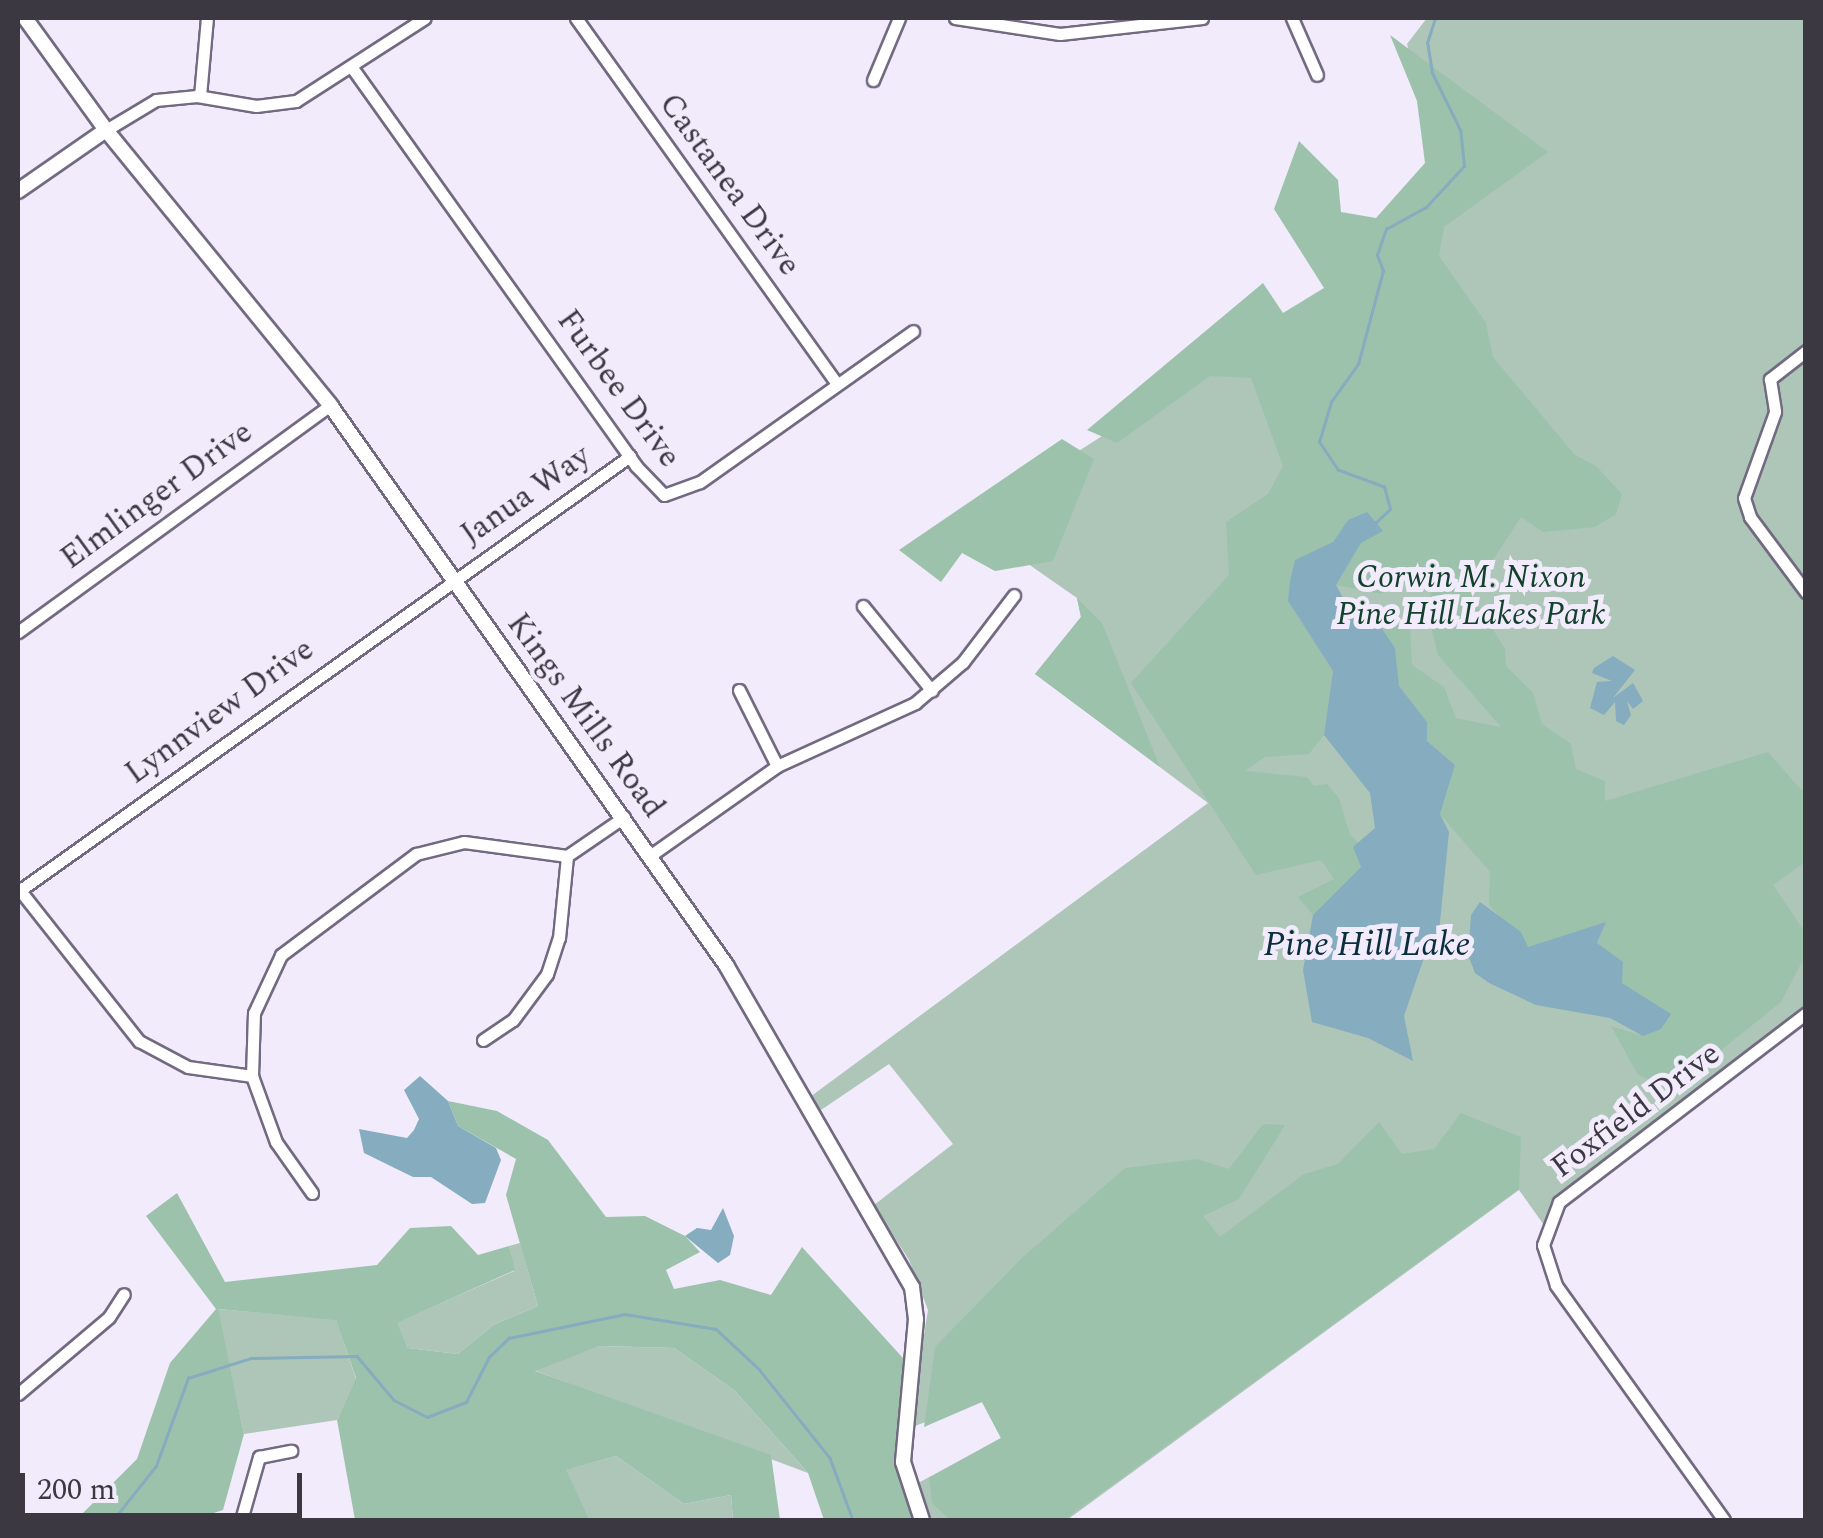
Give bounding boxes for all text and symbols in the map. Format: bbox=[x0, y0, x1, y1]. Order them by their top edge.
street label: Castanea Drive bbox=[650, 86, 808, 284]
street label: Furbee Drive bbox=[548, 303, 688, 475]
street label: Elmlinger Drive bbox=[54, 414, 260, 578]
street label: Janua Way bbox=[454, 438, 598, 554]
park label: Corwin M. Nixon Pine Hill Lakes Park bbox=[1336, 560, 1606, 635]
street label: Kings Mills Road bbox=[498, 606, 672, 826]
street label: Lynnview Drive bbox=[118, 631, 322, 793]
water label: Pine Hill Lake bbox=[1263, 924, 1471, 966]
street label: Foxfield Drive bbox=[1544, 1035, 1728, 1187]
scale bar bbox=[25, 1453, 308, 1515]
text: 200 m bbox=[37, 1467, 115, 1513]

